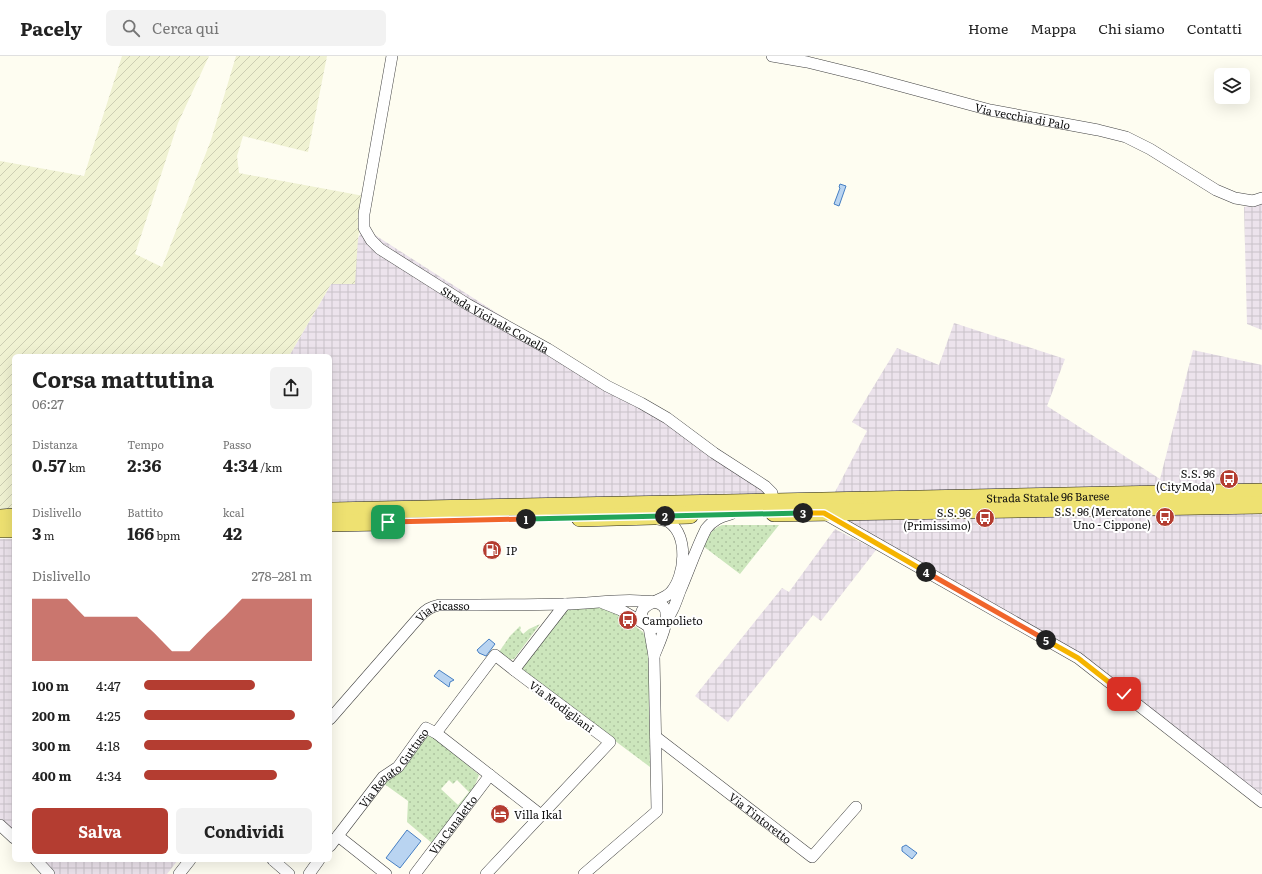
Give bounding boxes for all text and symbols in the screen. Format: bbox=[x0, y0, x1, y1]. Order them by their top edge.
search box bbox=[106, 10, 386, 46]
text: Pacely bbox=[20, 14, 82, 42]
text: Cerca qui bbox=[152, 16, 219, 39]
icon: search bbox=[120, 17, 142, 39]
text: Home bbox=[968, 18, 1008, 38]
text: Mappa bbox=[1030, 18, 1076, 38]
text: Chi siamo bbox=[1098, 18, 1165, 38]
text: Contatti bbox=[1187, 18, 1242, 38]
map controls bbox=[1214, 68, 1250, 104]
button: layers bbox=[1214, 68, 1250, 104]
street label: Via vecchia di Palo bbox=[973, 98, 1072, 133]
street label: Strada Vicinale Conella bbox=[438, 282, 552, 356]
text: Corsa mattutina bbox=[32, 362, 214, 395]
button: share bbox=[270, 367, 312, 409]
text: 06:27 bbox=[32, 394, 64, 413]
text: Distanza bbox=[32, 436, 78, 452]
text: Tempo bbox=[127, 436, 164, 452]
text: Passo bbox=[223, 436, 252, 452]
text: 0.57 bbox=[32, 452, 66, 477]
text: 2:36 bbox=[127, 452, 161, 477]
text: 4:34 bbox=[223, 452, 258, 477]
text: km bbox=[66, 459, 86, 475]
text: /km bbox=[258, 459, 282, 475]
place label: S.S. 96 (CityModa) bbox=[1156, 465, 1215, 494]
bus stop icon: S.S. 96 (CityModa) bbox=[1218, 468, 1240, 490]
street label: Strada Statale 96 Barese bbox=[986, 487, 1110, 506]
pin: 3 bbox=[793, 503, 813, 523]
place label: S.S. 96 (Mercatone Uno - Cippone) bbox=[1055, 503, 1151, 532]
text: Dislivello bbox=[32, 504, 82, 520]
text: Battito bbox=[127, 504, 163, 520]
text: kcal bbox=[223, 504, 244, 520]
place label: S.S. 96 (Primissimo) bbox=[903, 504, 971, 533]
pin bbox=[371, 505, 405, 539]
text: 3 bbox=[800, 505, 806, 521]
pin: 2 bbox=[655, 506, 675, 526]
bus stop icon: S.S. 96 (Mercatone Uno - Cippone) bbox=[1154, 506, 1176, 528]
bus stop icon: S.S. 96 (Primissimo) bbox=[974, 507, 996, 529]
text: 2 bbox=[662, 508, 668, 524]
pin: 1 bbox=[516, 509, 536, 529]
icon: arrive bbox=[377, 511, 399, 533]
text: 1 bbox=[524, 511, 528, 527]
text: 3 bbox=[32, 520, 42, 545]
text: 166 bbox=[127, 520, 154, 545]
text: 42 bbox=[223, 520, 242, 545]
text: m bbox=[42, 527, 54, 543]
text: bpm bbox=[154, 527, 180, 543]
fuel station icon: IP bbox=[481, 539, 503, 561]
place label: IP bbox=[506, 542, 517, 558]
pin: 4 bbox=[916, 562, 936, 582]
text: 4 bbox=[923, 564, 929, 580]
text: Dislivello bbox=[32, 566, 91, 585]
text: 278–281 m bbox=[252, 566, 312, 585]
street label: Via Picasso bbox=[411, 597, 470, 625]
bus stop icon: Campolieto bbox=[617, 609, 639, 631]
place label: Campolieto bbox=[642, 612, 703, 628]
pin: 5 bbox=[1036, 630, 1056, 650]
text: 5 bbox=[1043, 632, 1049, 648]
text: 100 m bbox=[32, 676, 69, 695]
text: 4:47 bbox=[96, 676, 121, 695]
street label: Via Modigliani bbox=[526, 676, 598, 736]
pin bbox=[1107, 677, 1141, 711]
icon: check bbox=[1113, 683, 1135, 705]
text: 200 m bbox=[32, 706, 71, 725]
text: 4:25 bbox=[96, 706, 121, 725]
street label: Via Renato Guttuso bbox=[354, 725, 432, 811]
text: 300 m bbox=[32, 736, 71, 755]
text: 4:18 bbox=[96, 736, 120, 755]
text: 400 m bbox=[32, 766, 71, 785]
text: 4:34 bbox=[96, 766, 122, 785]
street label: Via Tintoretto bbox=[726, 788, 795, 847]
street label: Via Canaletto bbox=[425, 792, 480, 858]
hotel icon: Villa Ikal bbox=[489, 803, 511, 825]
place label: Villa Ikal bbox=[514, 806, 562, 822]
button: Salva bbox=[32, 808, 168, 854]
button: Condividi bbox=[176, 808, 312, 854]

